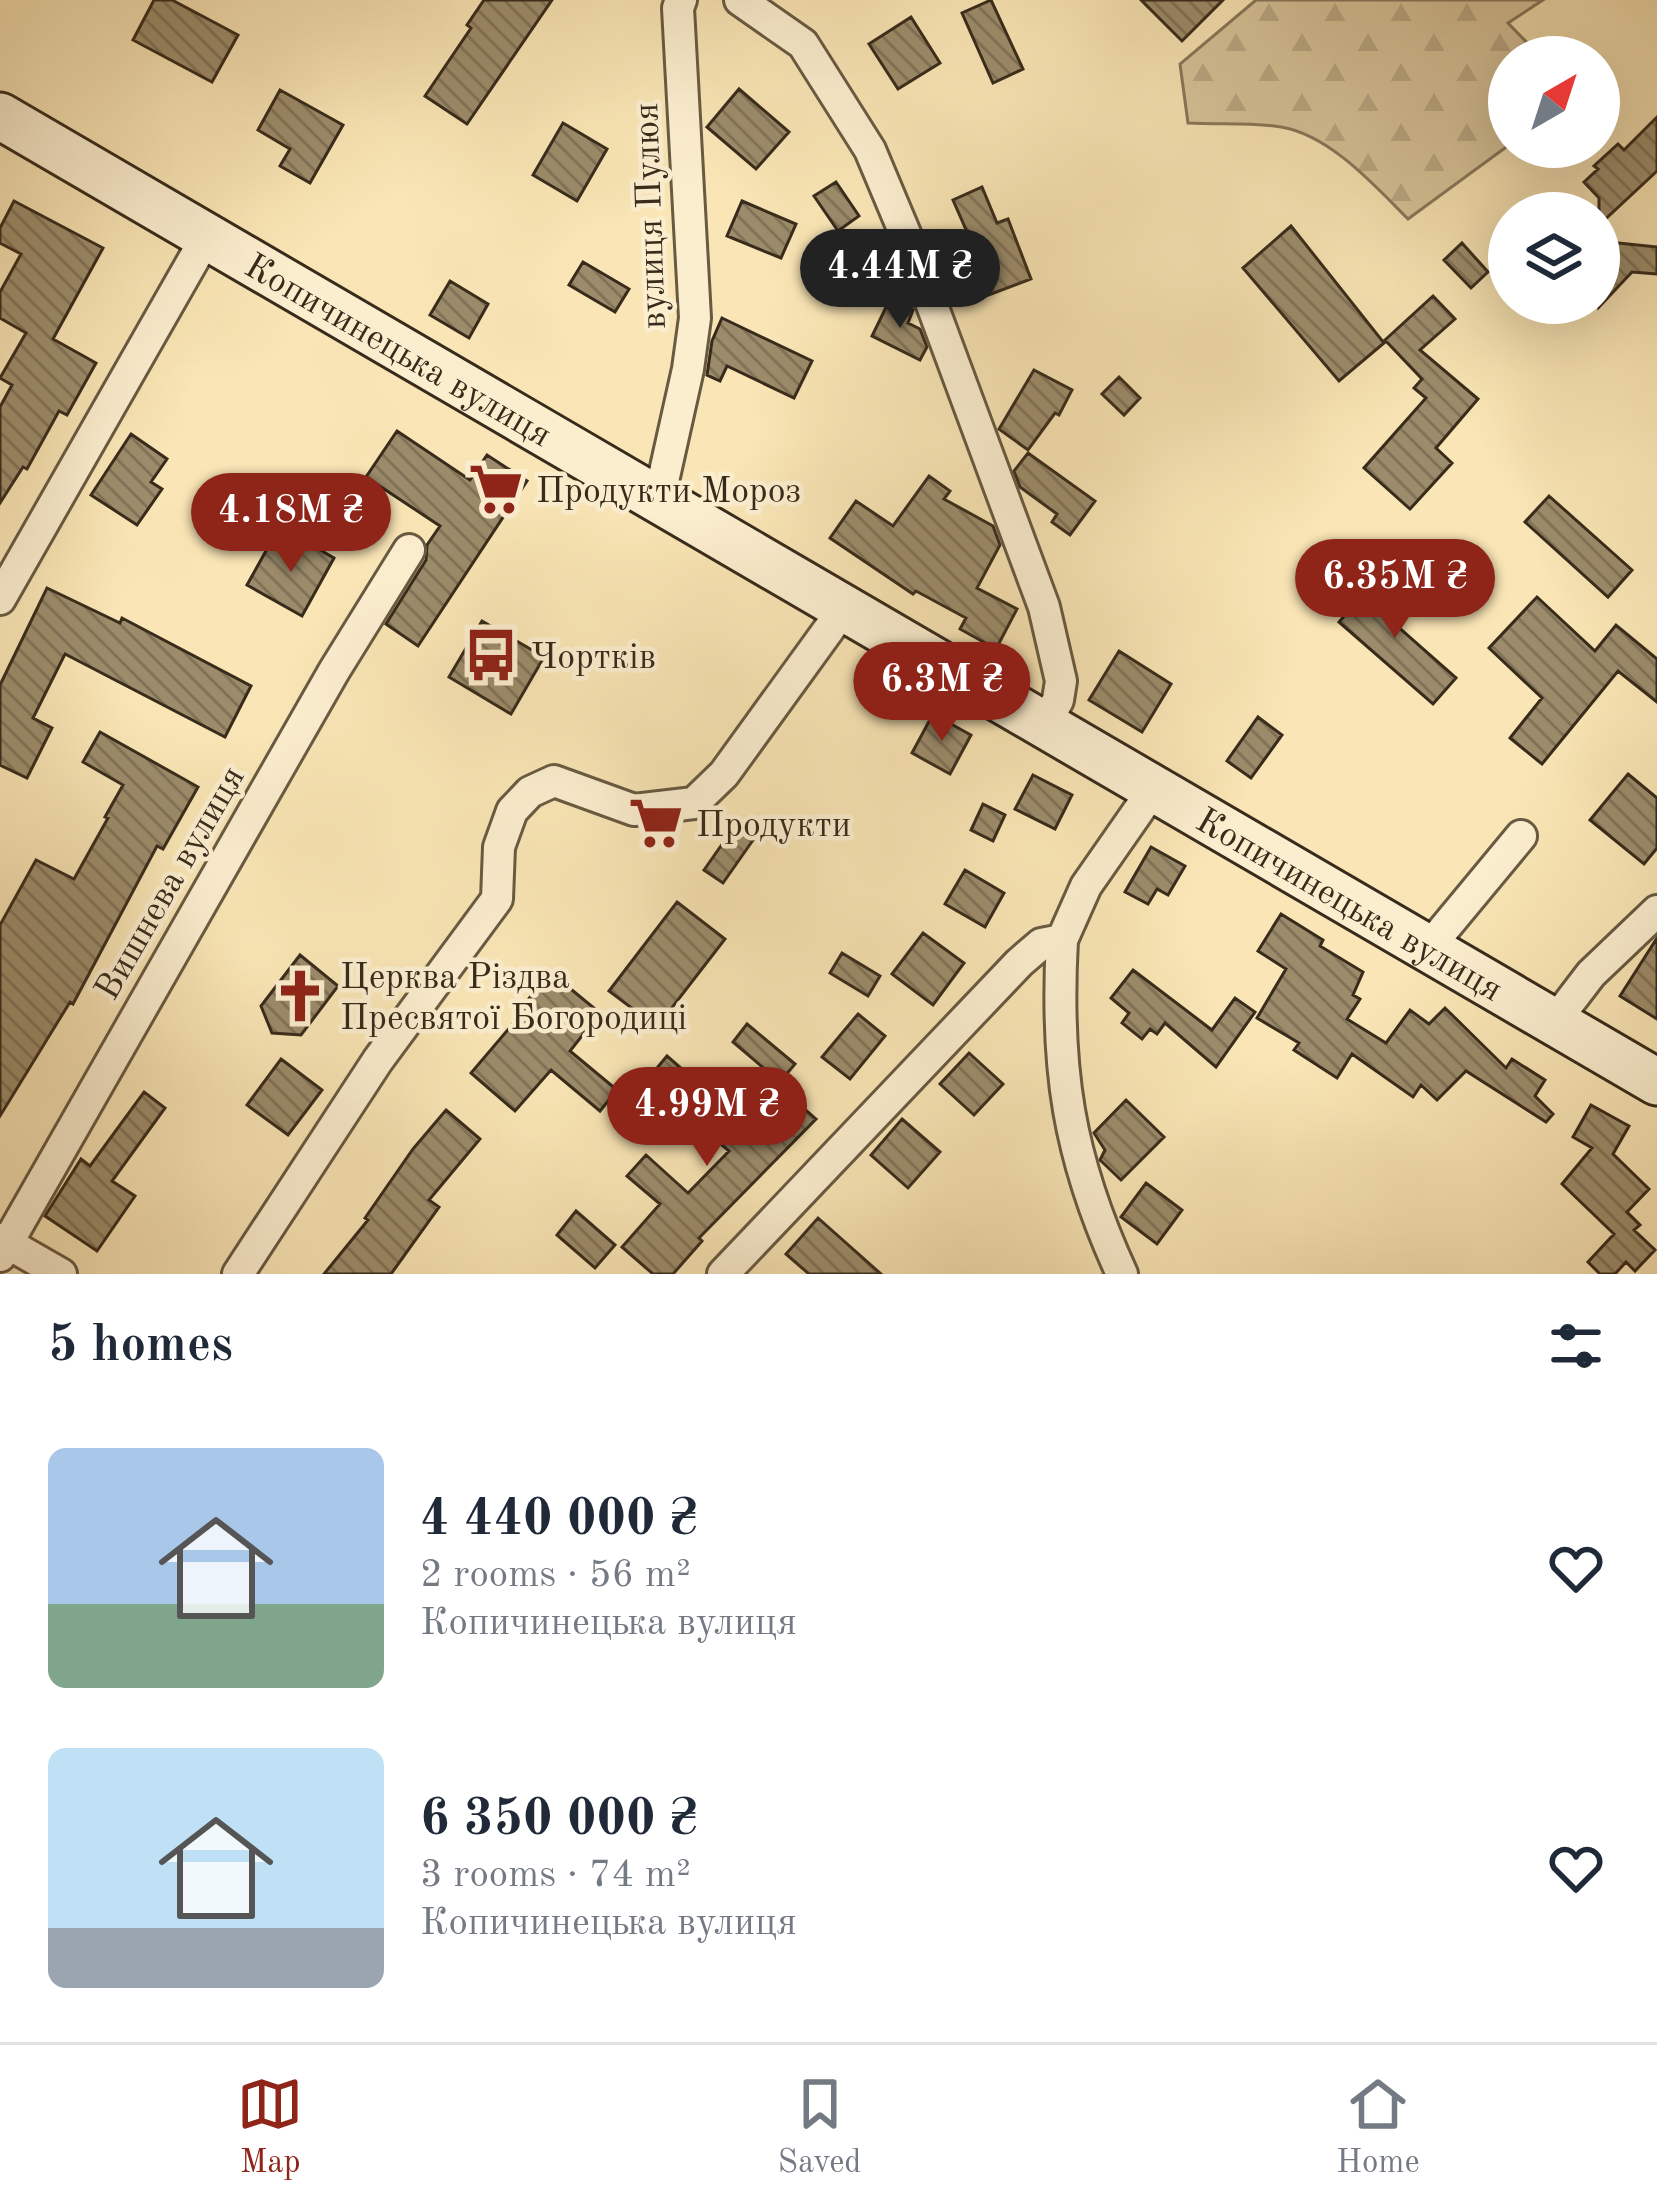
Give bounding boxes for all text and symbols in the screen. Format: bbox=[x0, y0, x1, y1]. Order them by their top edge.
north arrow bbox=[1488, 36, 1620, 168]
map controls bbox=[1488, 36, 1620, 324]
street label: вулиця Пулюя bbox=[630, 102, 674, 330]
button: layers bbox=[1488, 192, 1620, 324]
pin: 4.44M ₴ bbox=[789, 229, 1011, 331]
text: 4.44M ₴ bbox=[827, 248, 973, 287]
street label: Копичинецька вулиця bbox=[238, 249, 556, 455]
supermarket icon: Продукти Мороз bbox=[467, 460, 525, 518]
pin: 4.18M ₴ bbox=[180, 473, 402, 575]
place label: Продукти Мороз bbox=[536, 475, 801, 511]
text: 4.18M ₴ bbox=[218, 492, 364, 531]
pin: 6.35M ₴ bbox=[1284, 539, 1506, 641]
text: 6.35M ₴ bbox=[1322, 558, 1468, 597]
bus stop icon: Чортків bbox=[462, 626, 520, 684]
place label: Чортків bbox=[531, 641, 656, 677]
pin: 6.3M ₴ bbox=[844, 642, 1040, 744]
text: 6.3M ₴ bbox=[880, 661, 1004, 700]
street label: Вишнева вулиця bbox=[90, 761, 253, 1007]
supermarket icon: Продукти bbox=[627, 794, 685, 852]
street label: Копичинецька вулиця bbox=[1189, 804, 1508, 1010]
place label: Продукти bbox=[696, 809, 851, 845]
place label: Церква Різдва Пресвятої Богородиці bbox=[340, 961, 687, 1038]
church icon: Церква Різдва Пресвятої Богородиці bbox=[271, 967, 329, 1025]
pin: 4.99M ₴ bbox=[596, 1067, 818, 1169]
text: 4.99M ₴ bbox=[634, 1086, 780, 1125]
icon: filters bbox=[1543, 1313, 1609, 1379]
text: 5 homes bbox=[48, 1321, 233, 1372]
text: 4 440 000 ₴ bbox=[420, 1495, 698, 1546]
icon: home bbox=[144, 1496, 288, 1640]
icon: heart bbox=[1543, 1535, 1609, 1601]
text: 2 rooms · 56 m² bbox=[420, 1556, 691, 1595]
text: Копичинецька вулиця bbox=[420, 1604, 797, 1643]
text: 6 350 000 ₴ bbox=[420, 1795, 698, 1846]
icon: home bbox=[144, 1796, 288, 1940]
icon: heart bbox=[1543, 1835, 1609, 1901]
text: 3 rooms · 74 m² bbox=[420, 1856, 691, 1895]
text: Копичинецька вулиця bbox=[420, 1904, 797, 1943]
tab: Map bbox=[237, 2071, 303, 2184]
tab: Saved bbox=[778, 2071, 862, 2184]
tab: Home bbox=[1336, 2071, 1420, 2184]

